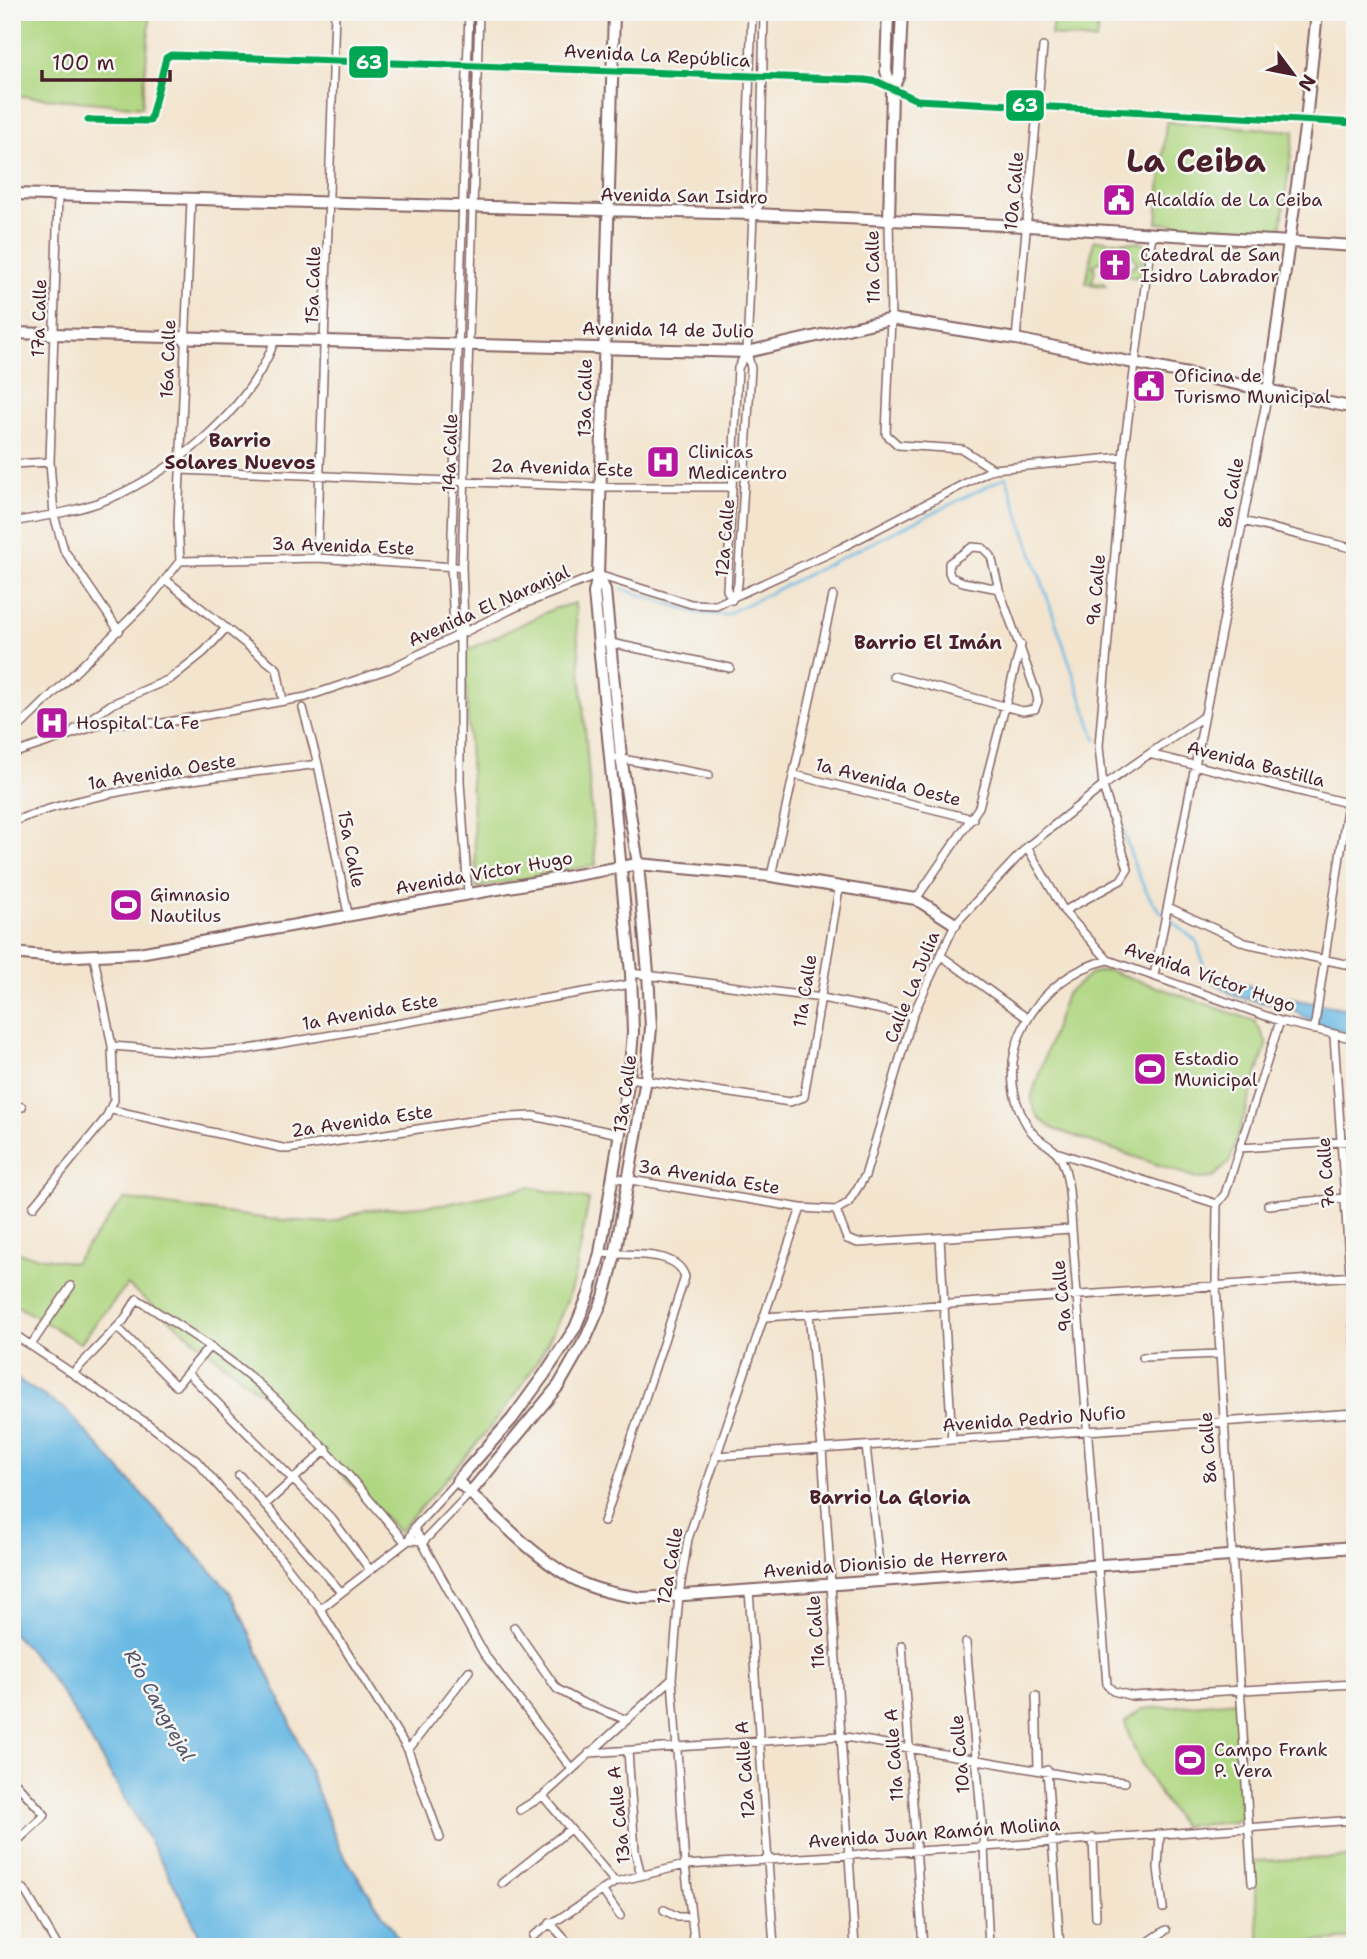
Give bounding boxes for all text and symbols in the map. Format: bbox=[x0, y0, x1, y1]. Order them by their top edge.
scale bar bbox=[42, 38, 170, 82]
north arrow bbox=[1258, 38, 1328, 108]
street label: Avenida La República bbox=[563, 39, 751, 73]
line badge: 63 bbox=[348, 45, 389, 79]
text: 100 m bbox=[52, 49, 115, 77]
text: 63 bbox=[356, 50, 382, 75]
text: N bbox=[1292, 70, 1322, 96]
line badge: 63 bbox=[1005, 89, 1045, 122]
text: 63 bbox=[1012, 93, 1038, 118]
district label: La Ceiba bbox=[1126, 139, 1266, 182]
street label: 10a Calle bbox=[999, 150, 1029, 232]
public building icon: Alcaldía de La Ceiba bbox=[1100, 181, 1138, 219]
street label: Avenida San Isidro bbox=[600, 183, 768, 209]
place label: Alcaldía de La Ceiba bbox=[1144, 188, 1323, 212]
street label: 11a Calle bbox=[860, 230, 886, 304]
place label: Catedral de San Isidro Labrador bbox=[1140, 243, 1280, 288]
street label: 15a Calle bbox=[300, 245, 326, 325]
church icon: Catedral de San Isidro Labrador bbox=[1096, 246, 1134, 284]
street label: 17a Calle bbox=[26, 278, 52, 358]
street label: Avenida 14 de Julio bbox=[582, 317, 754, 343]
street label: 16a Calle bbox=[155, 319, 181, 399]
street label: 13a Calle bbox=[572, 358, 598, 438]
place label: Oficina de Turismo Municipal bbox=[1174, 364, 1331, 409]
public building icon: Oficina de Turismo Municipal bbox=[1130, 367, 1168, 405]
street label: 14a Calle bbox=[437, 413, 463, 493]
district label: Barrio Solares Nuevos bbox=[164, 428, 316, 475]
place label: Clinicas Medicentro bbox=[688, 440, 787, 485]
hospital icon: Clinicas Medicentro bbox=[644, 443, 682, 481]
street label: 2a Avenida Este bbox=[490, 454, 634, 482]
street label: 8a Calle bbox=[1212, 455, 1250, 531]
street label: 12a Calle bbox=[710, 498, 740, 578]
street label: 3a Avenida Este bbox=[271, 532, 415, 560]
street label: 9a Calle bbox=[1081, 553, 1111, 627]
street label: Avenida El Naranjal bbox=[404, 559, 574, 652]
district label: Barrio El Imán bbox=[854, 630, 1002, 655]
hospital icon: Hospital La Fe bbox=[33, 704, 71, 742]
place label: Hospital La Fe bbox=[76, 711, 200, 735]
street label: Avenida Bastilla bbox=[1185, 735, 1327, 793]
street label: 1a Avenida Oeste bbox=[86, 748, 238, 796]
street label: 1a Avenida Oeste bbox=[812, 752, 964, 812]
street label: 15a Calle bbox=[332, 808, 370, 890]
street label: Avenida Víctor Hugo bbox=[393, 846, 575, 900]
place label: Gimnasio Nautilus bbox=[150, 883, 230, 928]
sports icon: Gimnasio Nautilus bbox=[107, 886, 145, 924]
street label: Calle La Julia bbox=[879, 928, 945, 1046]
street label: Avenida Víctor Hugo bbox=[1121, 936, 1299, 1018]
street label: 11a Calle bbox=[787, 953, 823, 1029]
street label: 1a Avenida Este bbox=[300, 988, 440, 1036]
place label: Estadio Municipal bbox=[1174, 1047, 1258, 1092]
sports icon: Estadio Municipal bbox=[1131, 1050, 1169, 1088]
street label: 13a Calle bbox=[608, 1053, 642, 1135]
street label: 2a Avenida Este bbox=[290, 1099, 434, 1143]
street label: 7a Calle bbox=[1312, 1136, 1340, 1210]
street label: 3a Avenida Este bbox=[636, 1154, 782, 1200]
street label: 9a Calle bbox=[1046, 1259, 1078, 1333]
street label: Avenida Pedrio Nufio bbox=[941, 1401, 1127, 1437]
street label: 8a Calle bbox=[1194, 1411, 1222, 1485]
district label: Barrio La Gloria bbox=[809, 1485, 971, 1510]
street label: 12a Calle bbox=[651, 1525, 689, 1607]
street label: Avenida Dionisio de Herrera bbox=[762, 1543, 1008, 1583]
street label: 11a Calle bbox=[801, 1594, 831, 1670]
water label: Río Cangrejal bbox=[118, 1645, 201, 1766]
street label: 11a Calle A bbox=[879, 1708, 909, 1802]
street label: 10a Calle bbox=[945, 1713, 975, 1795]
street label: 12a Calle A bbox=[730, 1720, 760, 1820]
place label: Campo Frank P. Vera bbox=[1214, 1738, 1328, 1783]
sports icon: Campo Frank P. Vera bbox=[1171, 1741, 1209, 1779]
street label: 13a Calle A bbox=[602, 1765, 636, 1865]
street label: Avenida Juan Ramón Molina bbox=[807, 1812, 1061, 1854]

